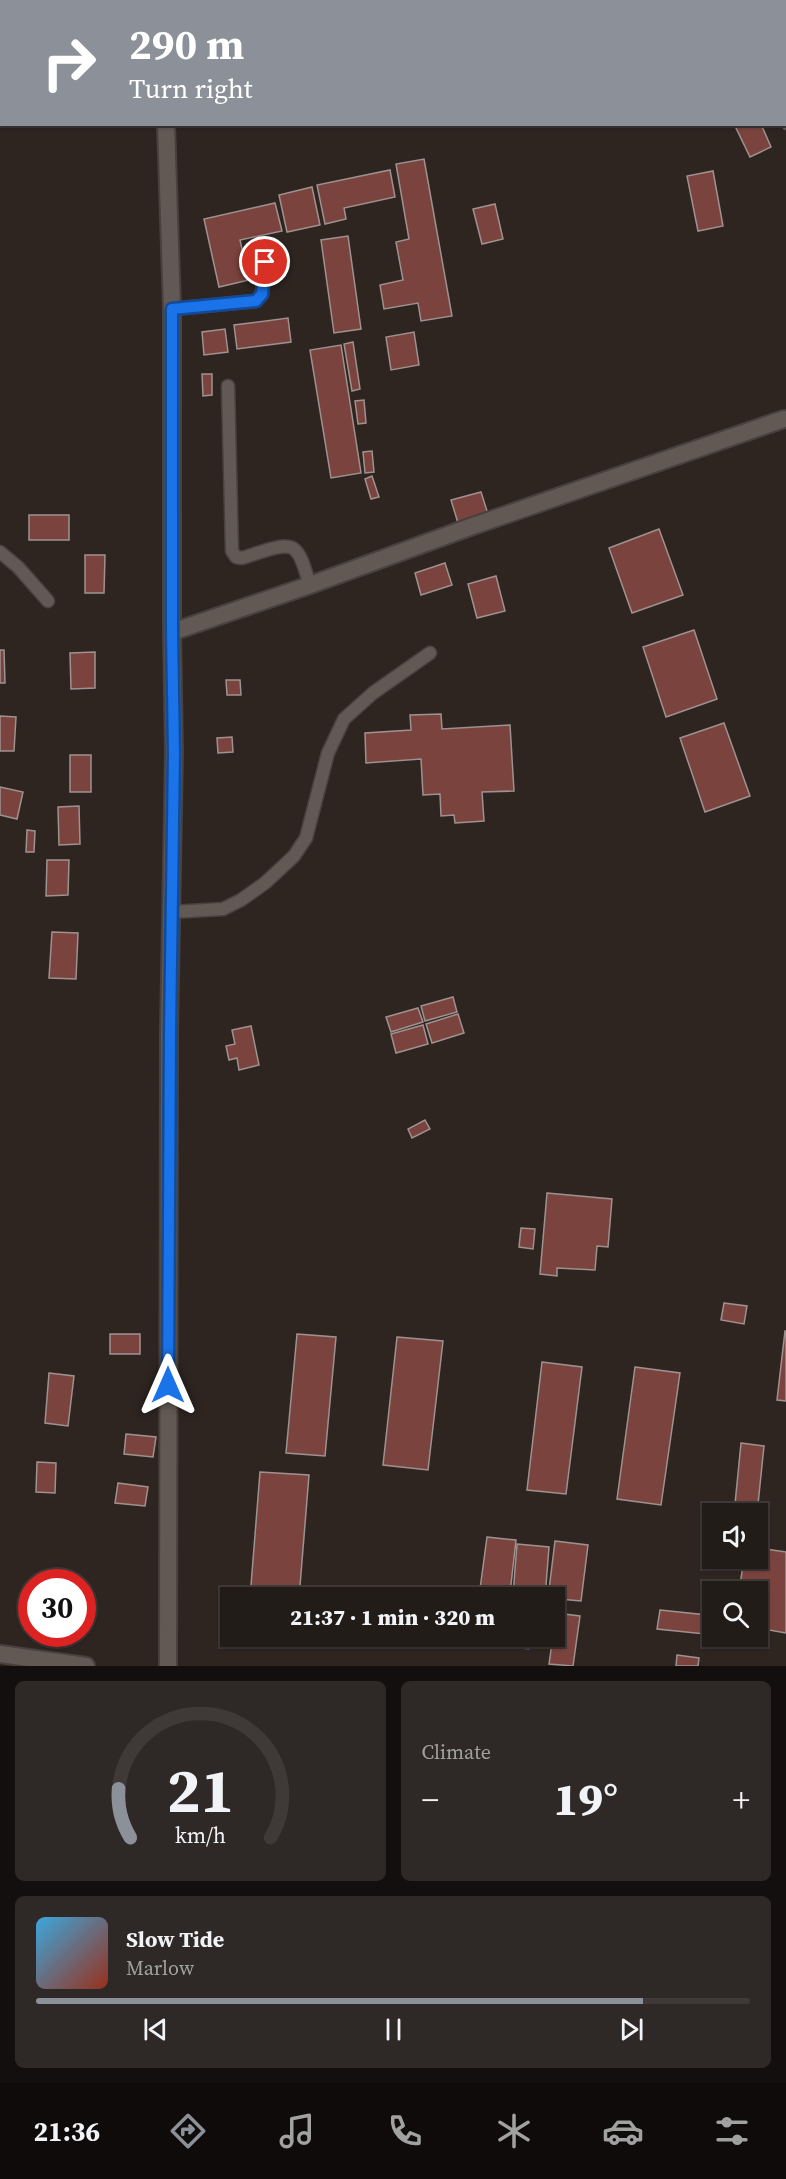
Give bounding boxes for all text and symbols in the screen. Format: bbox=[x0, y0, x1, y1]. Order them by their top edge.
text: 290 m bbox=[129, 15, 244, 73]
icon: right bbox=[30, 24, 108, 102]
text: Turn right bbox=[129, 70, 253, 107]
pin bbox=[239, 236, 290, 287]
icon: arrive bbox=[248, 245, 281, 278]
position arrow bbox=[136, 1353, 200, 1417]
map controls bbox=[702, 1503, 768, 1647]
button: sound bbox=[702, 1503, 768, 1569]
speed limit sign: 30 bbox=[18, 1569, 96, 1647]
button: search bbox=[702, 1581, 768, 1647]
text: 21:37 · 1 min · 320 m bbox=[290, 1602, 495, 1632]
text: Climate bbox=[422, 1738, 491, 1766]
text: 21 bbox=[166, 1747, 234, 1833]
text: 19° bbox=[554, 1768, 618, 1830]
text: − bbox=[422, 1777, 439, 1822]
text: + bbox=[732, 1777, 750, 1822]
text: km/h bbox=[175, 1821, 226, 1850]
text: Slow Tide bbox=[126, 1924, 224, 1954]
text: Marlow bbox=[126, 1954, 194, 1982]
icon: previous bbox=[139, 2013, 172, 2046]
icon: pause bbox=[377, 2013, 410, 2046]
icon: next bbox=[615, 2013, 648, 2046]
icon: directions bbox=[167, 2110, 209, 2152]
icon: music bbox=[276, 2110, 318, 2152]
icon: phone bbox=[384, 2110, 426, 2152]
icon: climate bbox=[493, 2110, 535, 2152]
icon: car bbox=[602, 2110, 644, 2152]
icon: filters bbox=[711, 2110, 753, 2152]
text: 21:36 bbox=[33, 2113, 100, 2150]

